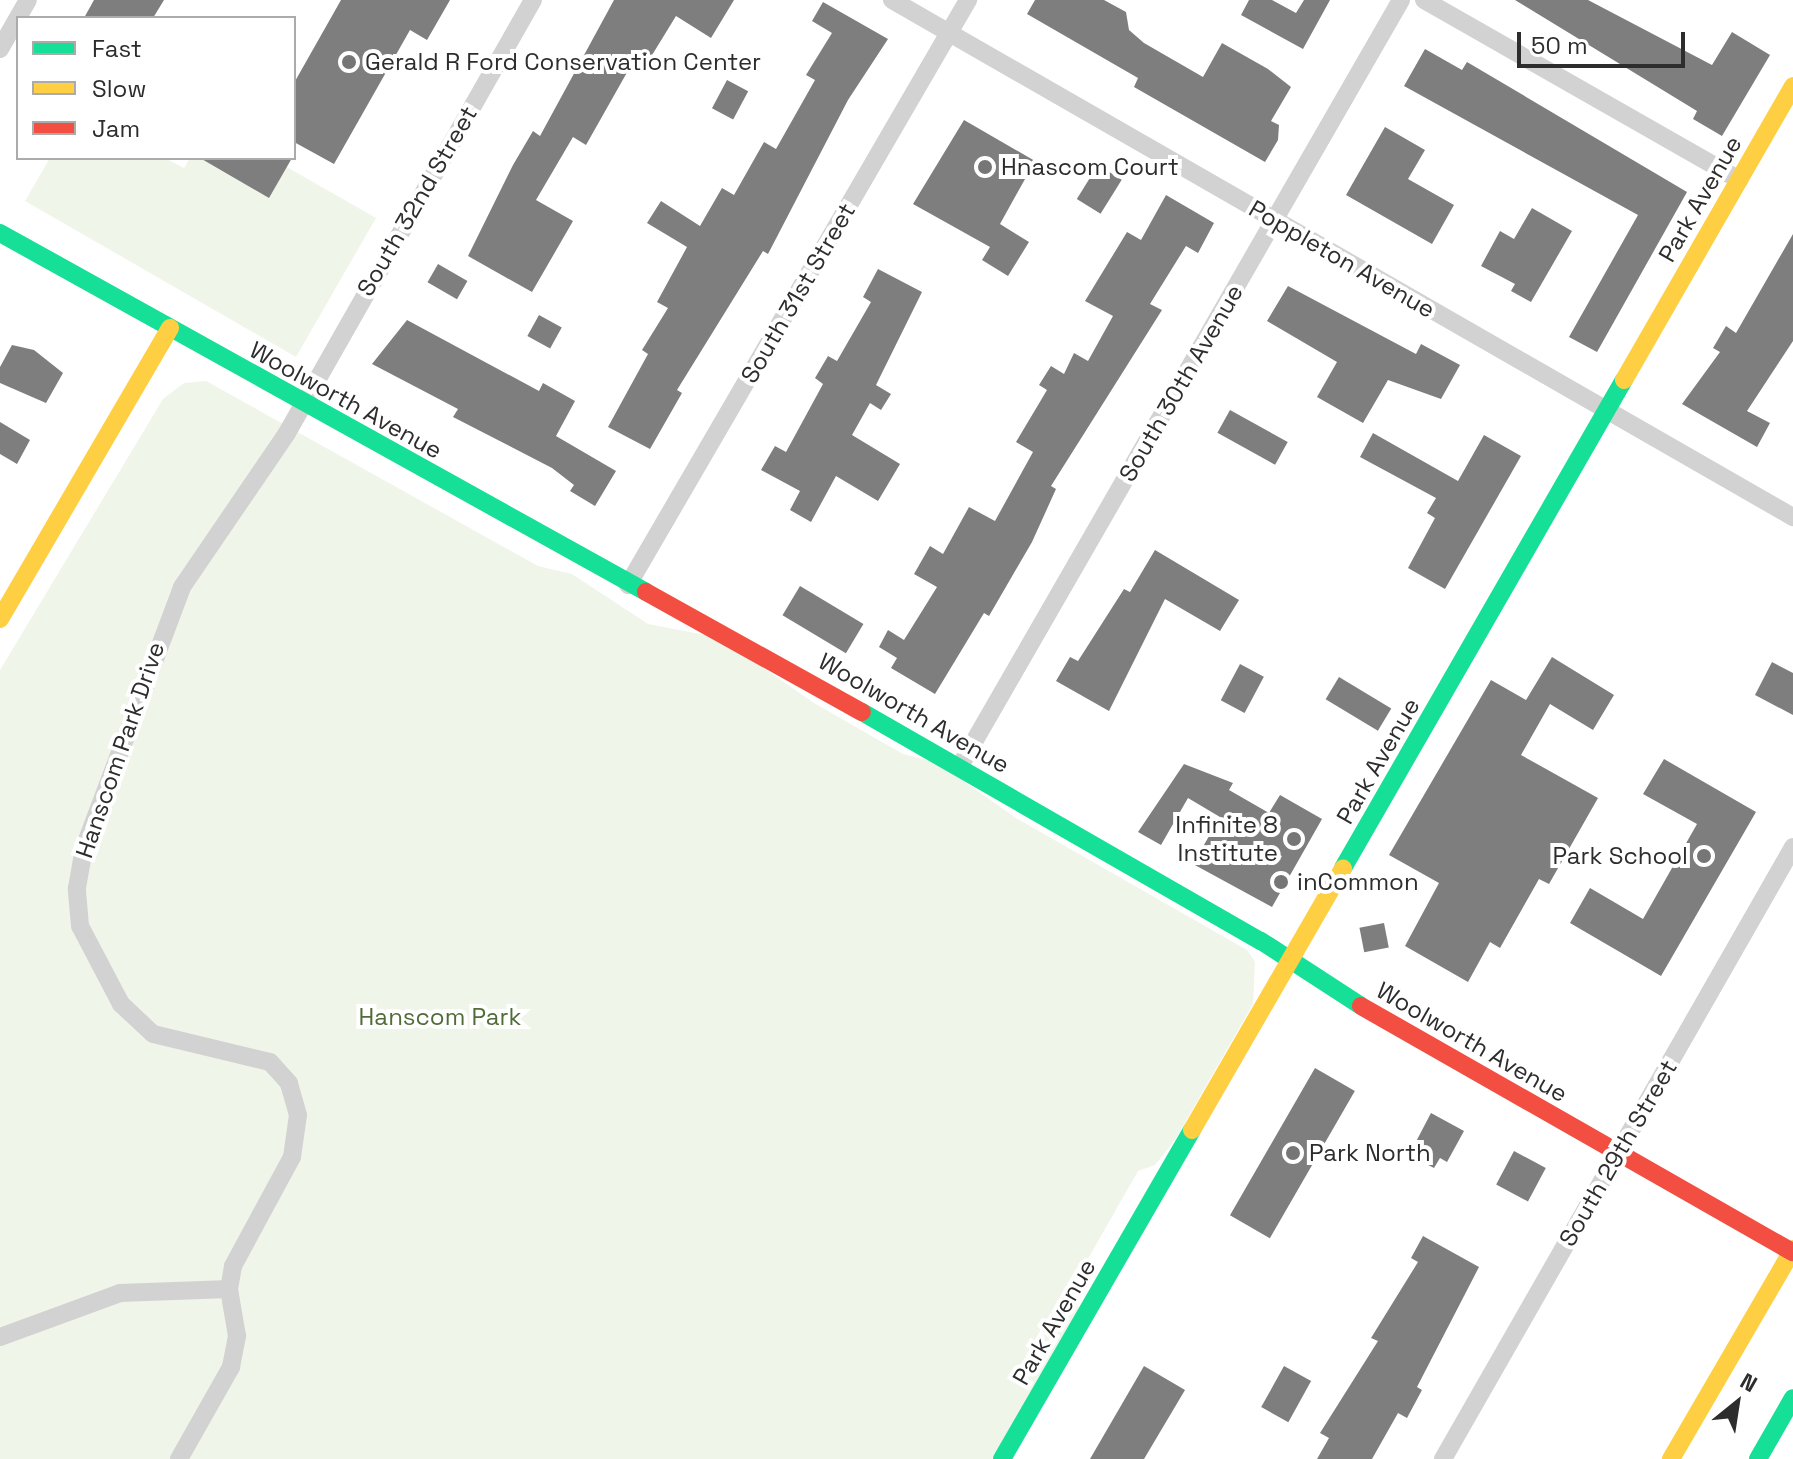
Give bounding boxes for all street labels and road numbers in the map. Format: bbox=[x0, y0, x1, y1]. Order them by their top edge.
street label: South 32nd Street bbox=[351, 101, 483, 301]
street label: Park Avenue bbox=[1652, 131, 1748, 267]
street label: Poppleton Avenue bbox=[1244, 194, 1440, 324]
street label: South 31st Street bbox=[735, 198, 861, 388]
street label: South 30th Avenue bbox=[1113, 279, 1249, 487]
street label: Woolworth Avenue bbox=[245, 335, 447, 465]
street label: Hanscom Park Drive bbox=[70, 638, 170, 862]
street label: Woolworth Avenue bbox=[813, 647, 1015, 779]
street label: Park Avenue bbox=[1330, 693, 1426, 829]
street label: Woolworth Avenue bbox=[1371, 976, 1573, 1108]
street label: South 29th Street bbox=[1553, 1055, 1683, 1251]
street label: Park Avenue bbox=[1006, 1254, 1102, 1390]

